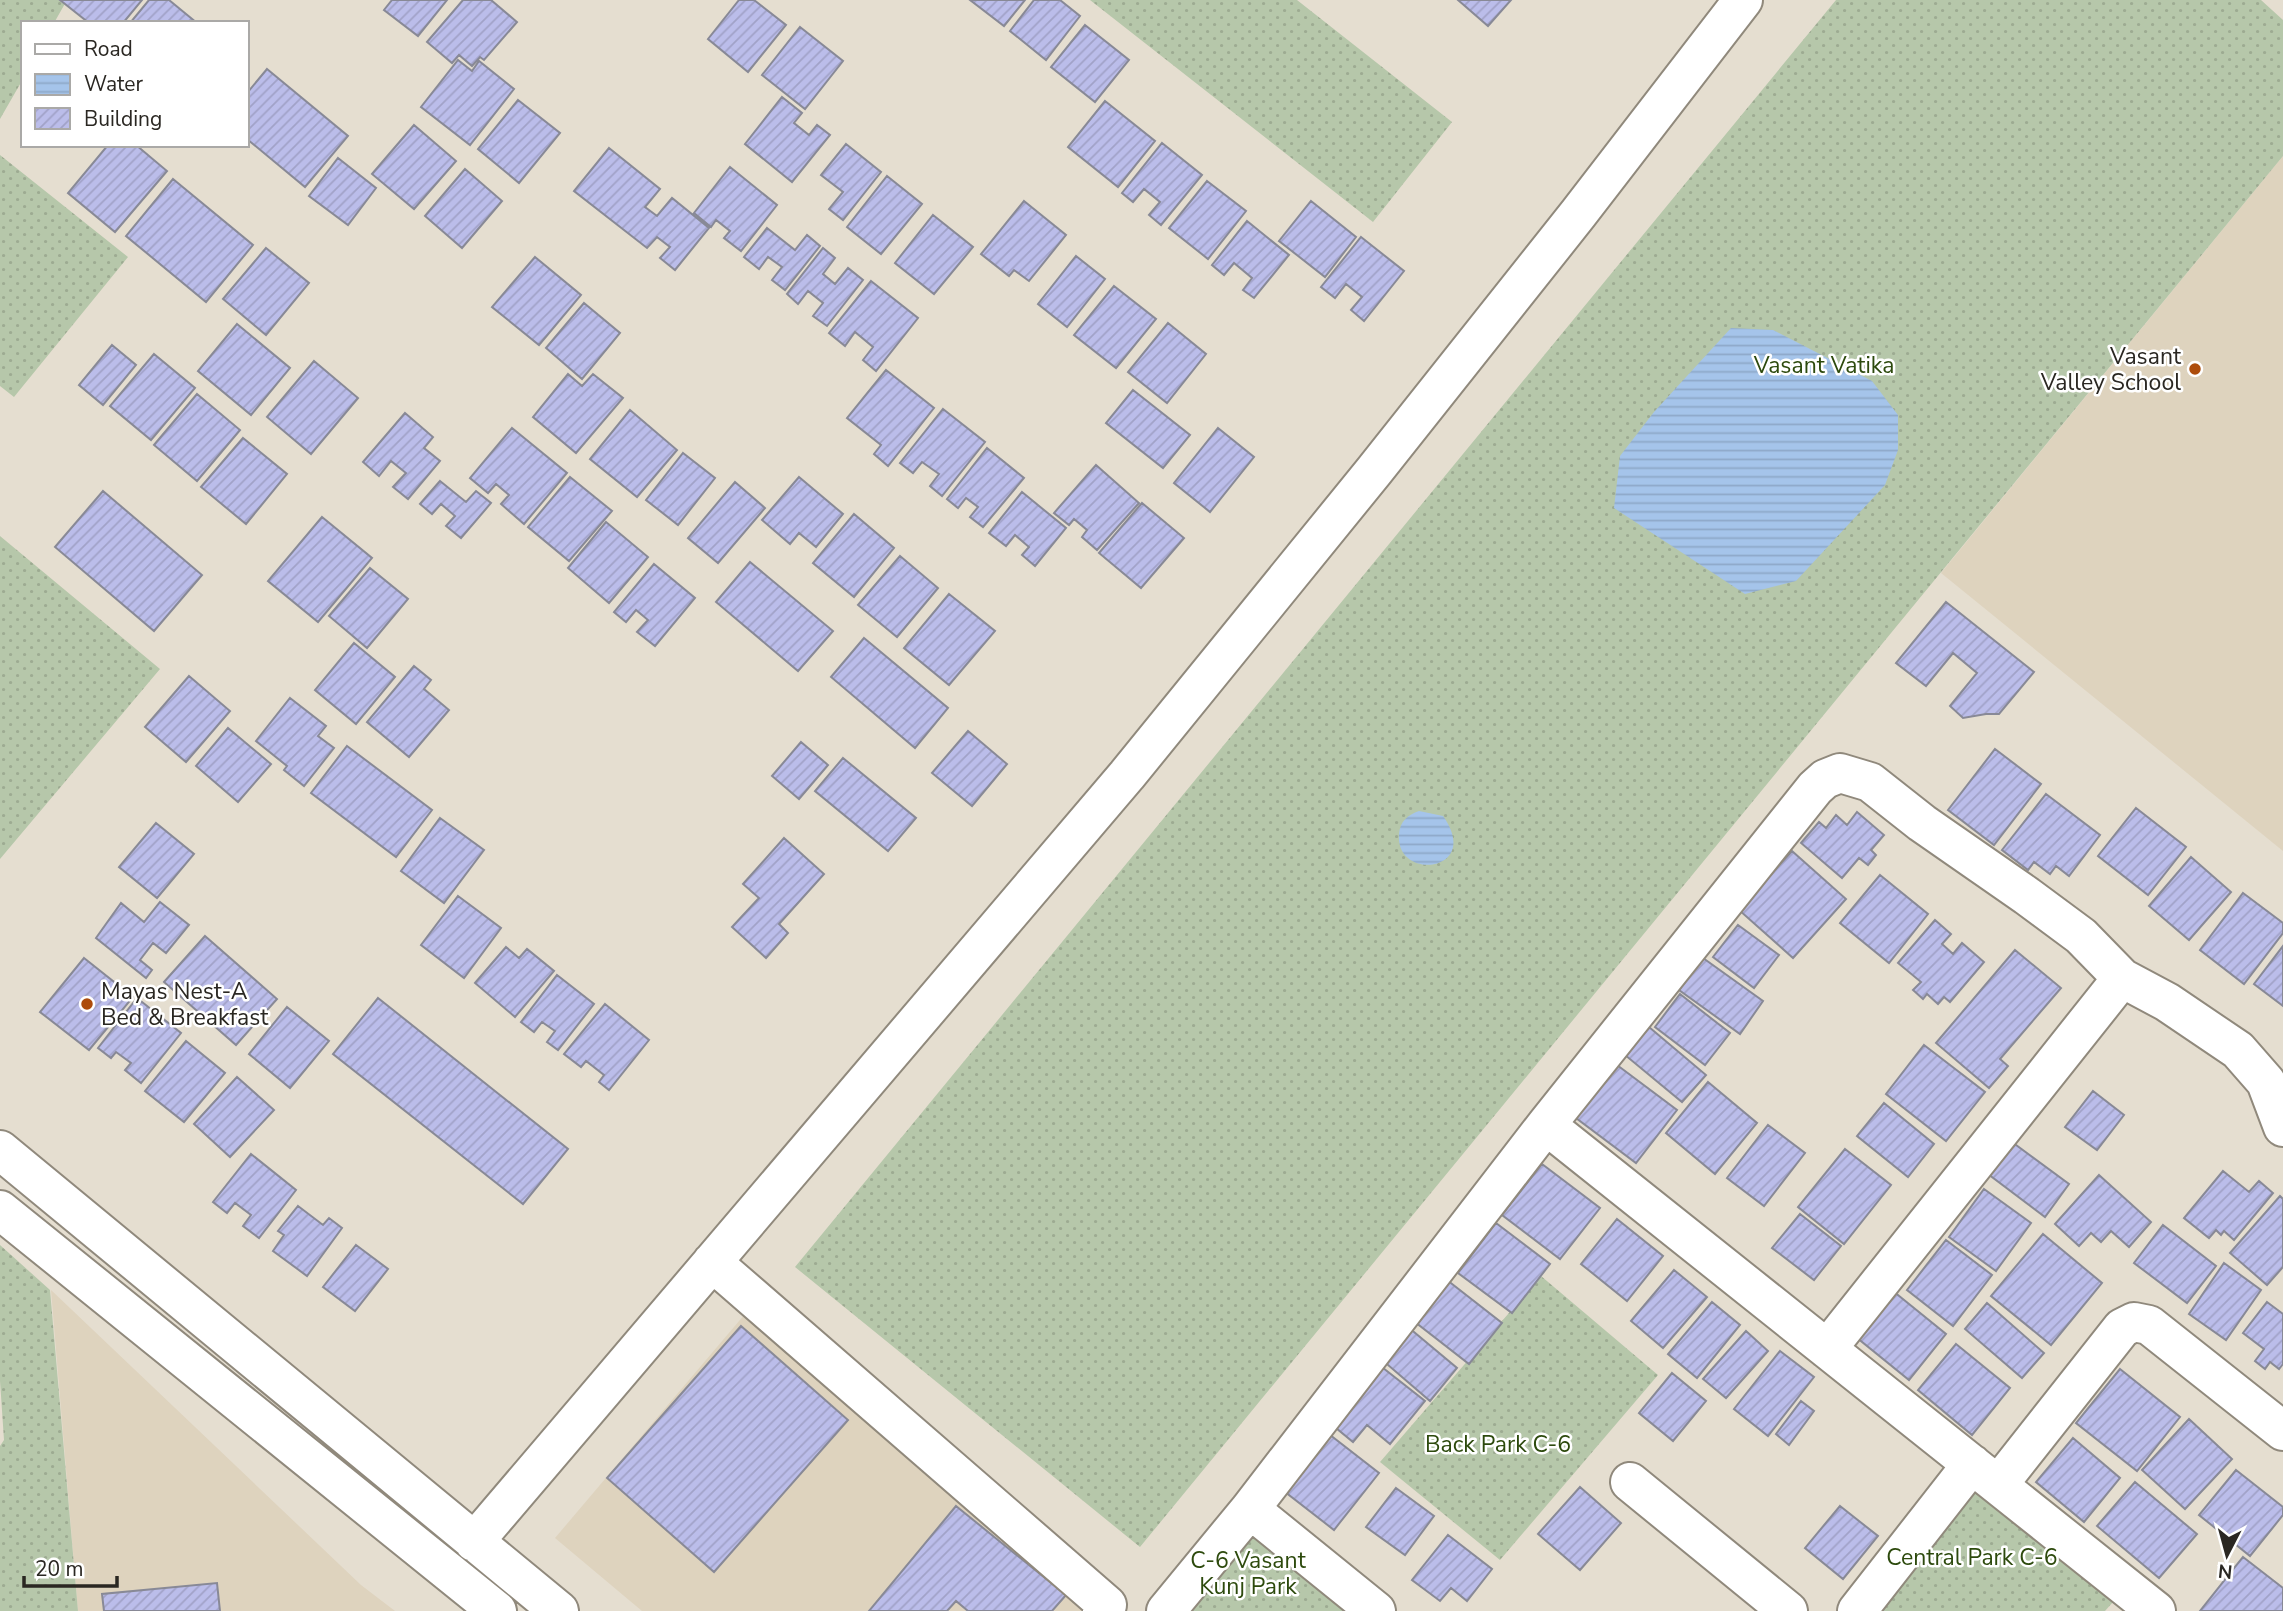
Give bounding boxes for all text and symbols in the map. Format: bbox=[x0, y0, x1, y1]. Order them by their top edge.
legend bbox=[21, 21, 248, 147]
text: Road bbox=[84, 35, 133, 63]
text: Water bbox=[84, 70, 143, 98]
text: Building bbox=[84, 105, 162, 133]
place label: Vasant Valley School bbox=[2040, 341, 2182, 398]
park label: Vasant Vatika bbox=[1753, 350, 1894, 381]
marker: Vasant Valley School bbox=[2187, 361, 2203, 377]
place label: Mayas Nest-A Bed & Breakfast bbox=[101, 976, 269, 1033]
marker: Mayas Nest-A Bed & Breakfast bbox=[79, 996, 95, 1012]
park label: Back Park C-6 bbox=[1425, 1429, 1571, 1460]
north arrow bbox=[2192, 1520, 2262, 1590]
park label: Central Park C-6 bbox=[1886, 1542, 2058, 1573]
scale bar bbox=[24, 1544, 117, 1588]
park label: C-6 Vasant Kunj Park bbox=[1190, 1545, 1307, 1602]
text: 20 m bbox=[35, 1555, 84, 1583]
text: N bbox=[2217, 1557, 2234, 1585]

